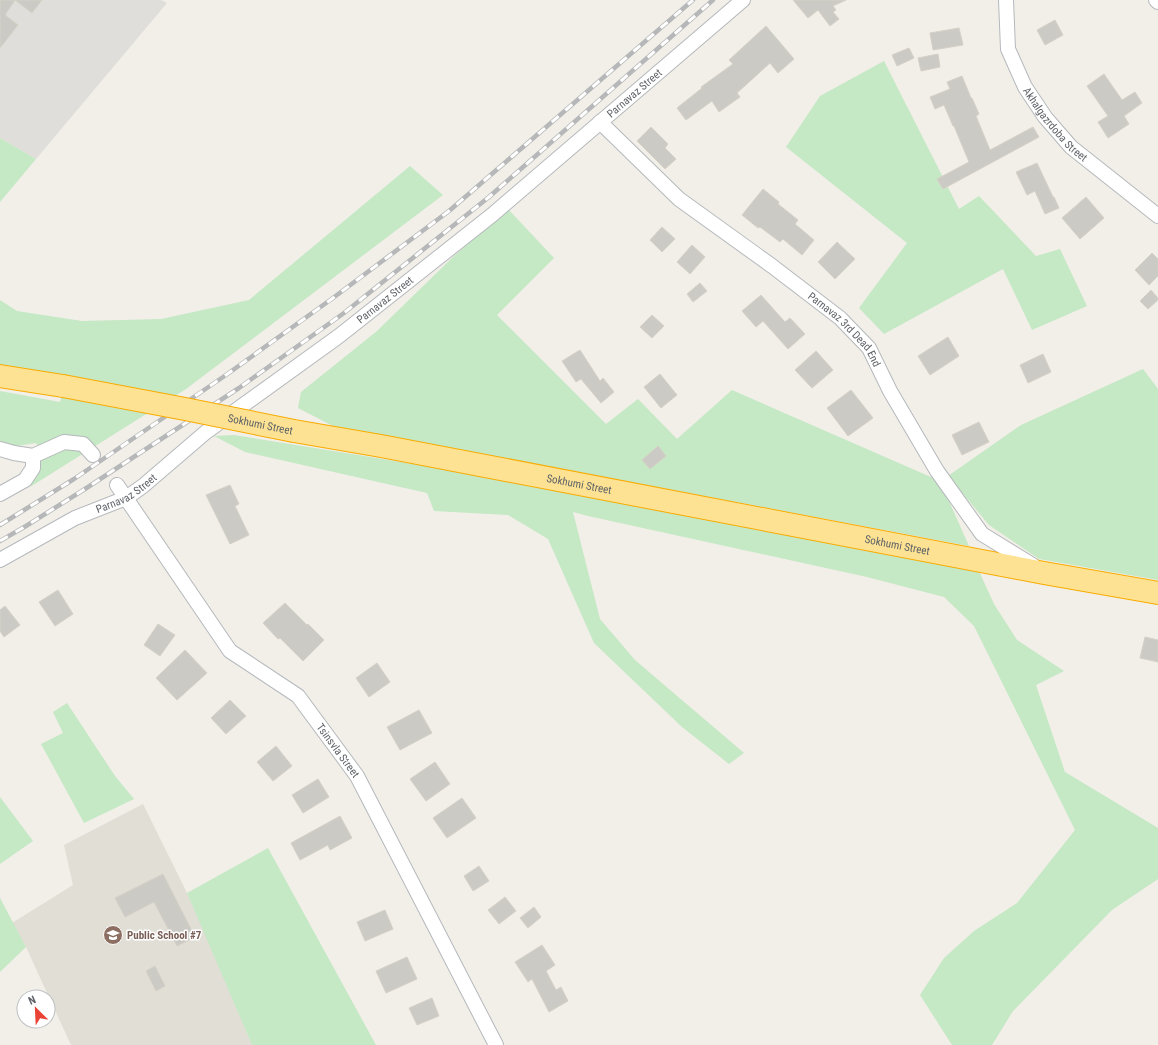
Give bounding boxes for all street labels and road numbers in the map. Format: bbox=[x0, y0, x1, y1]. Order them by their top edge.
street label: Parnavaz Street bbox=[604, 66, 664, 120]
street label: Akhalgazrdoba Street bbox=[1021, 85, 1090, 164]
street label: Parnavaz Street bbox=[354, 273, 416, 326]
street label: Parnavaz 3rd Dead End bbox=[805, 289, 884, 369]
street label: Sokhumi Street bbox=[227, 411, 294, 437]
street label: Parnavaz Street bbox=[94, 471, 159, 516]
street label: Sokhumi Street bbox=[545, 471, 613, 497]
street label: Sokhumi Street bbox=[864, 532, 931, 557]
street label: Tsinsvla Street bbox=[314, 721, 362, 780]

